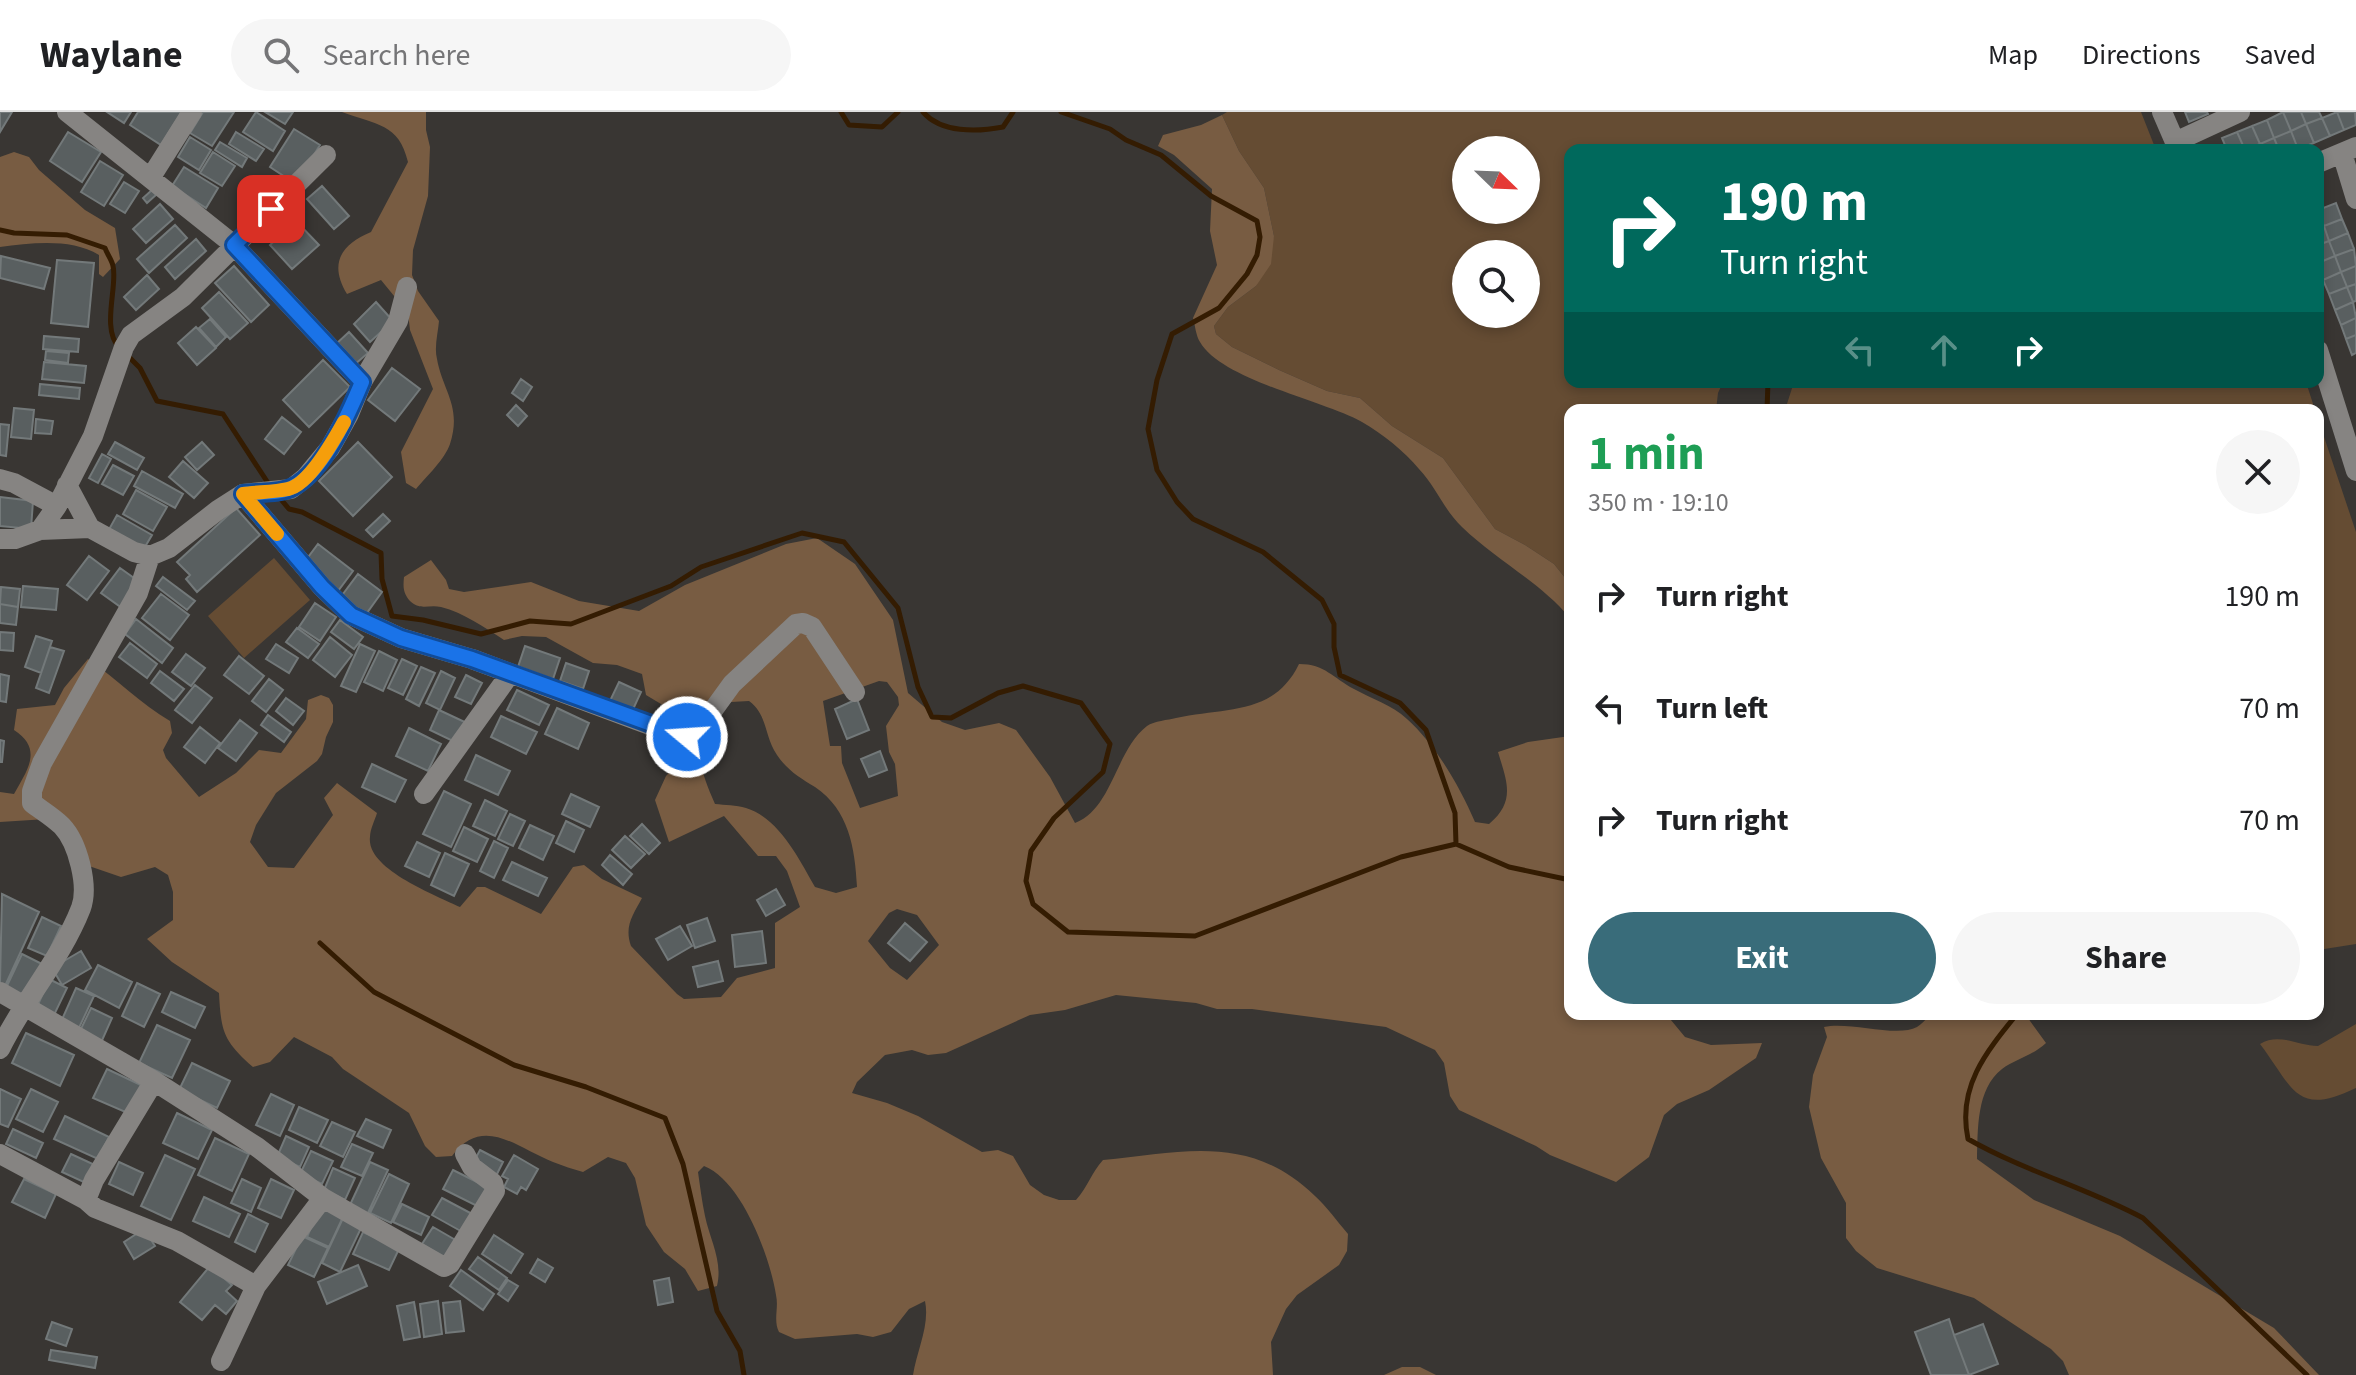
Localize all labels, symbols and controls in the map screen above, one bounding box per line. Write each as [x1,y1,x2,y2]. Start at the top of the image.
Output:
search box [231,19,791,91]
text: Waylane [40,28,183,82]
icon: search [259,33,303,77]
text: Search here [323,34,471,77]
text: Map [1988,35,2038,75]
text: Directions [2082,35,2201,75]
text: Saved [2245,35,2316,75]
north arrow [1452,136,1540,224]
map controls [1452,136,1540,328]
text: 190 m [1720,163,1868,242]
pin [237,175,305,243]
icon: right [1588,176,1692,280]
icon: arrive [249,187,293,231]
text: Turn right [1720,237,1868,288]
button: search [1452,240,1540,328]
icon: left [1838,328,1882,372]
icon: ahead [1922,328,1966,372]
icon: right [2006,328,2050,372]
text: 1 min [1588,420,1705,488]
button: close [2216,430,2300,514]
text: 350 m · 19:10 [1588,484,1729,521]
icon: right [1588,574,1632,618]
text: Turn right [1656,575,1788,618]
text: 190 m [2224,575,2300,618]
icon: left [1588,686,1632,730]
text: Turn left [1656,687,1768,730]
text: 70 m [2239,687,2300,730]
position arrow [645,695,729,779]
icon: right [1588,798,1632,842]
text: Turn right [1656,799,1788,842]
text: 70 m [2239,799,2300,842]
button: Exit [1588,912,1936,1004]
button: Share [1952,912,2300,1004]

